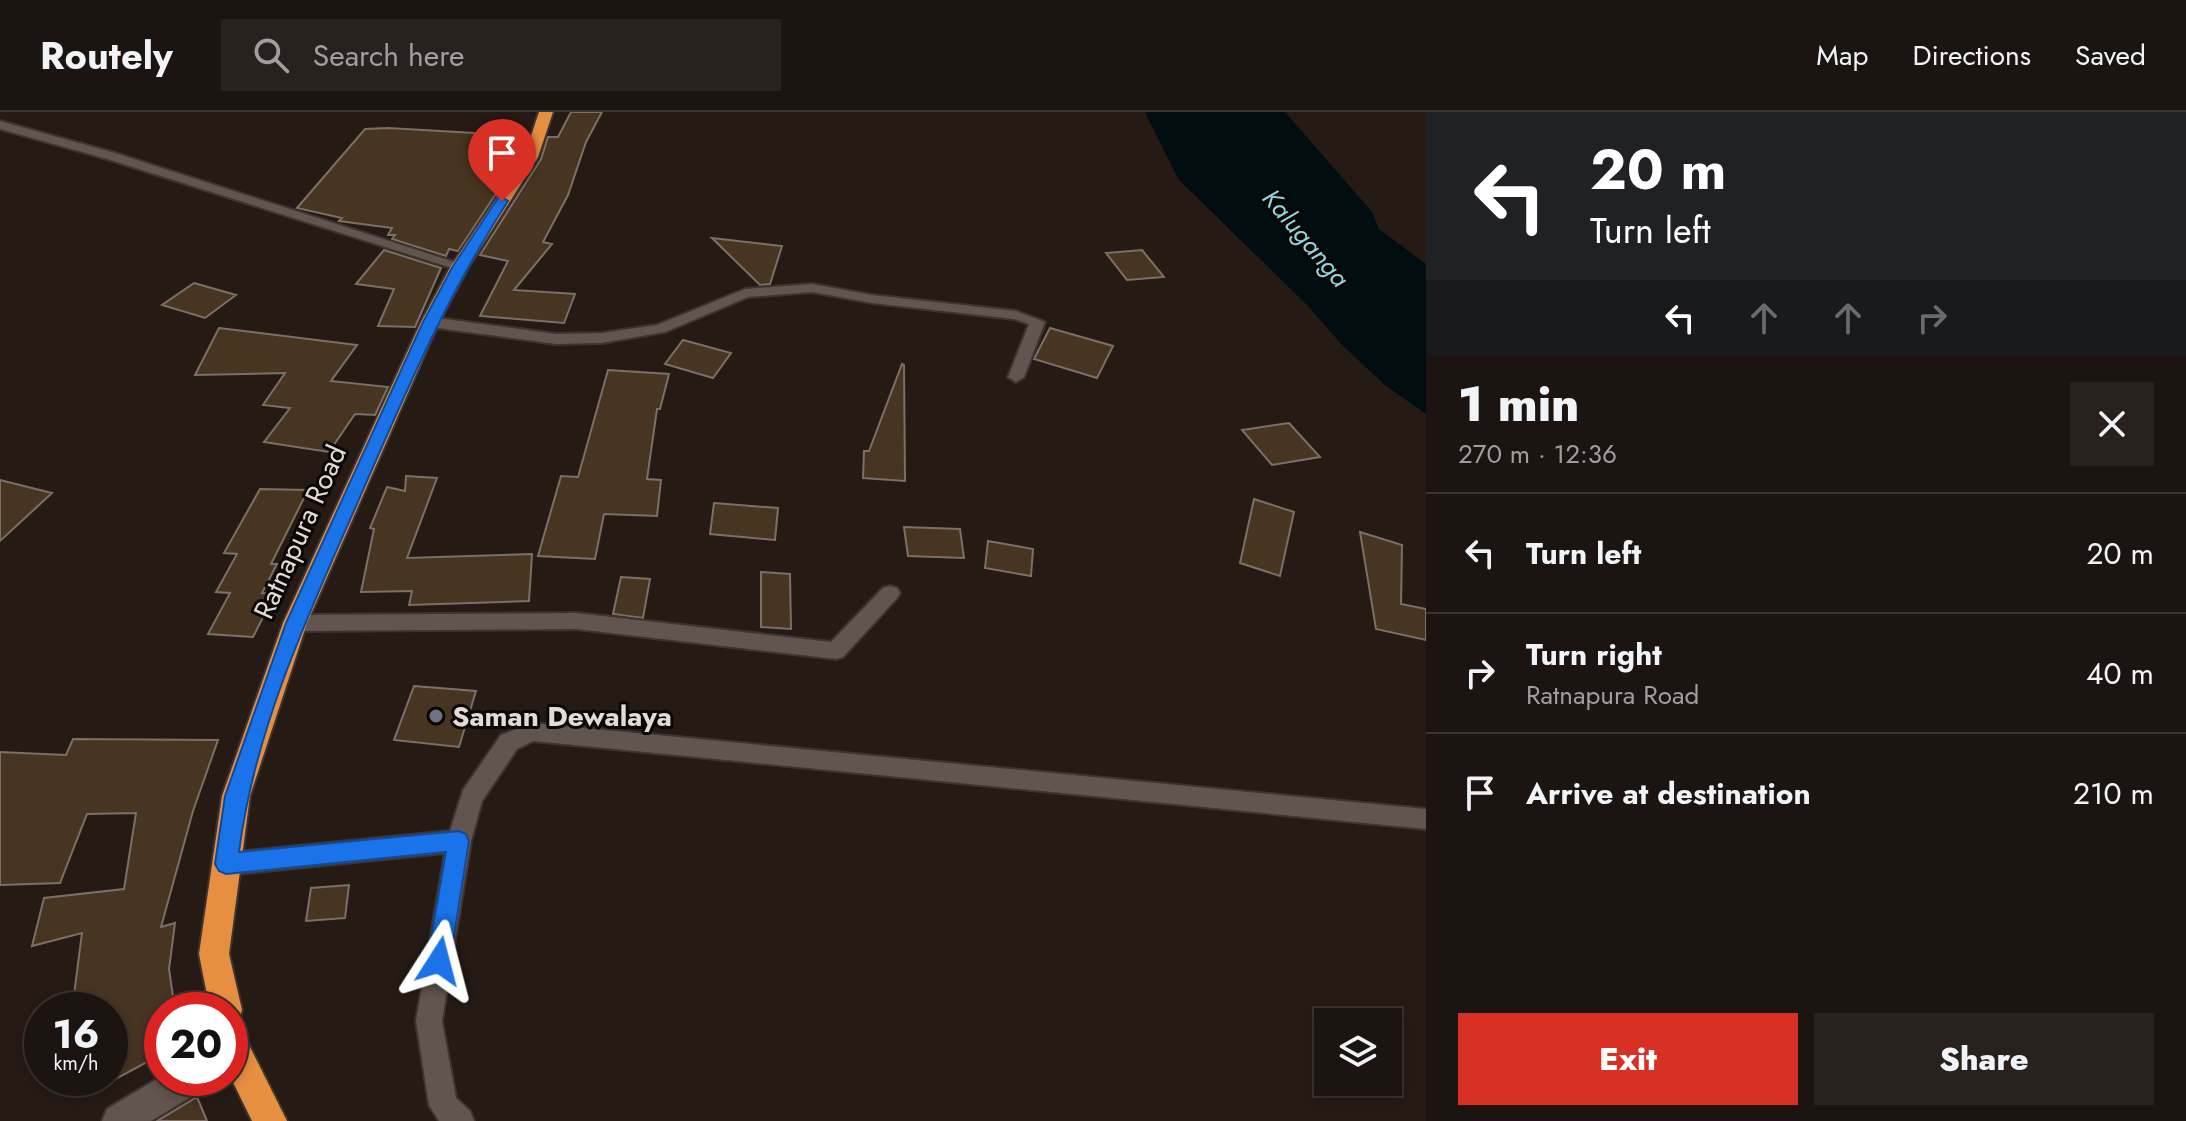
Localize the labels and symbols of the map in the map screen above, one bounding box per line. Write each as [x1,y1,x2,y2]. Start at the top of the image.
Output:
pin [468,119,536,201]
water label: Kaluganga [1253,180,1359,296]
street label: Ratnapura Road [243,438,357,626]
place label: Saman Dewalaya [452,696,672,737]
marker: Saman Dewalaya [427,707,445,725]
position arrow [397,919,481,1003]
speed limit sign: 20 [144,992,248,1096]

